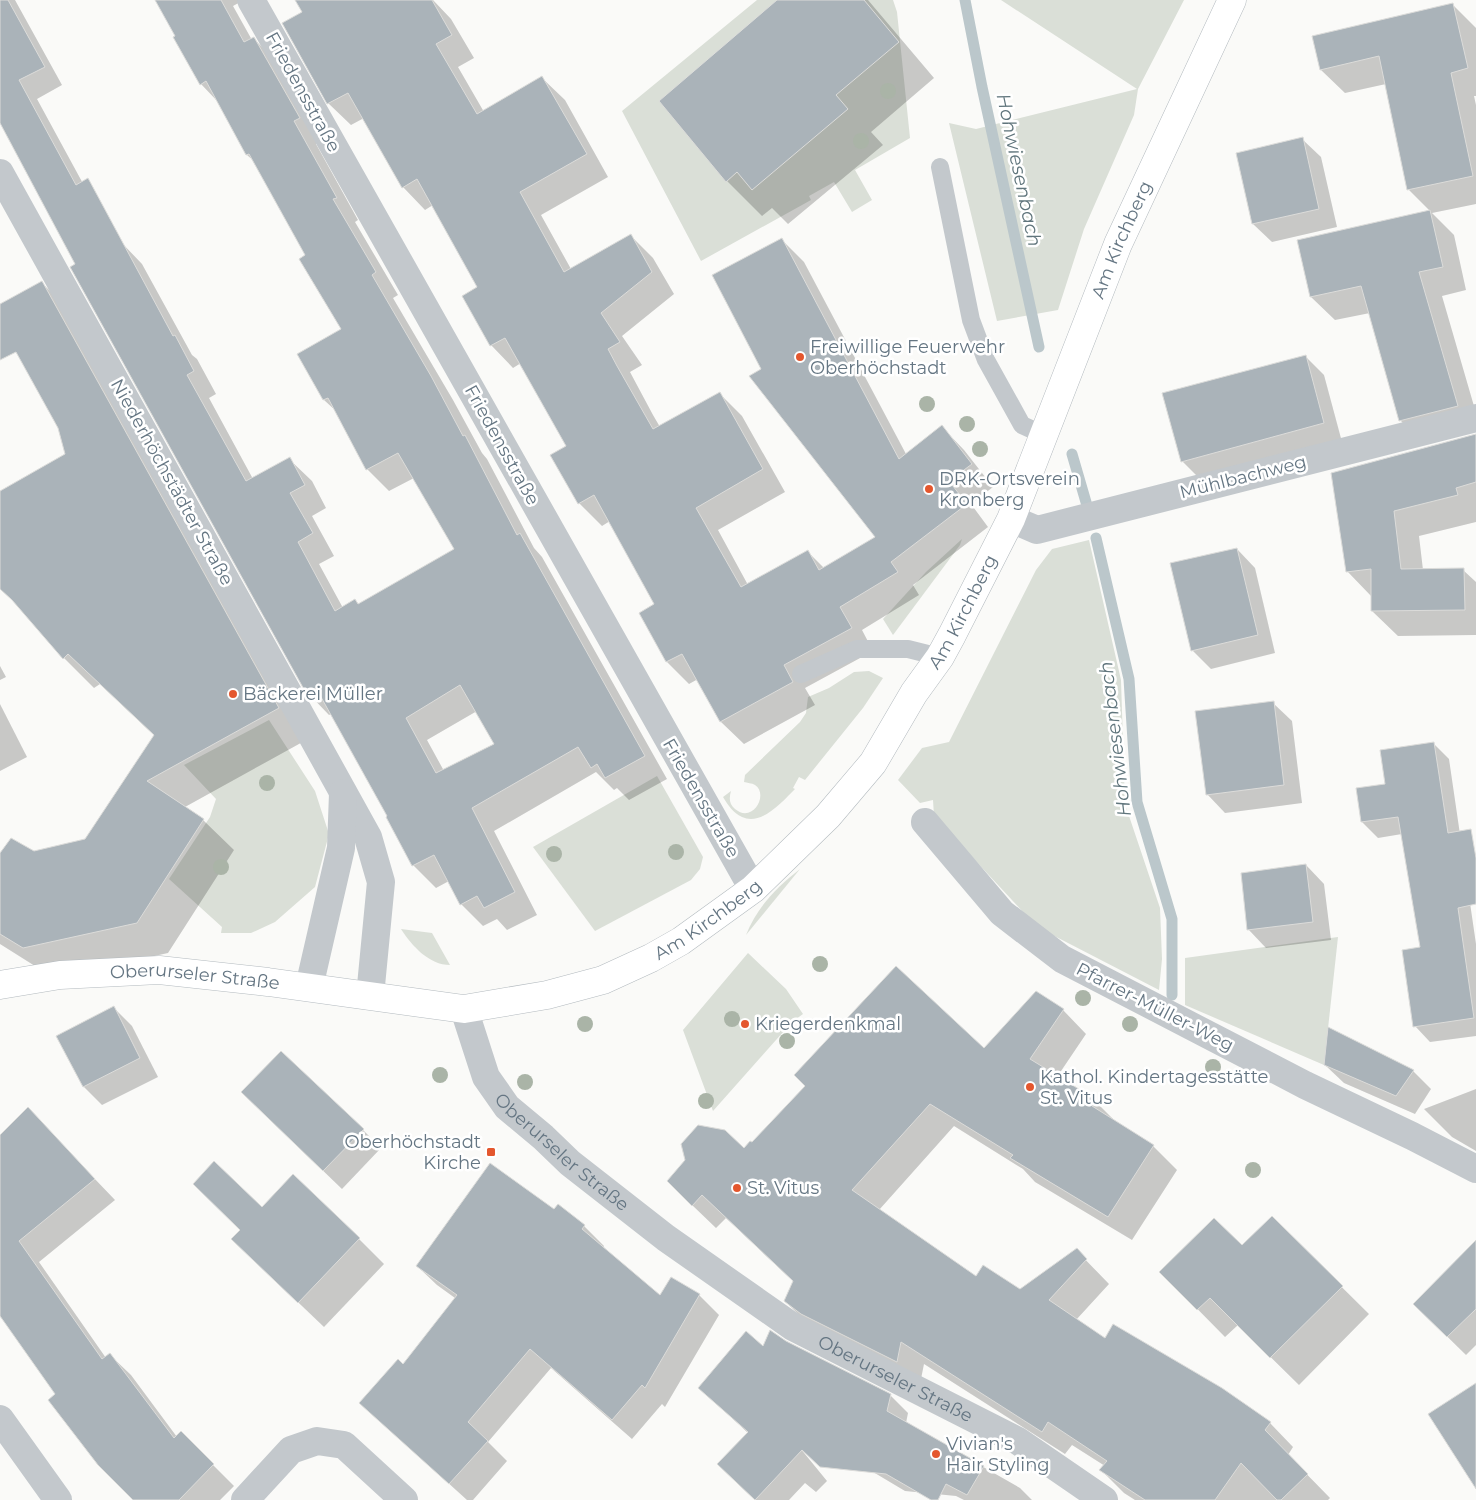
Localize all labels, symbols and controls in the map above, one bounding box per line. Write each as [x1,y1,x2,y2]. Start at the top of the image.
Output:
street label: Friedensstraße [261,28,345,156]
water label: Hohwiesenbach [992,91,1046,249]
street label: Am Kirchberg [1087,177,1157,302]
place label: Freiwillige Feuerwehr Oberhöchstadt [810,336,1005,379]
marker: Freiwillige Feuerwehr Oberhöchstadt [794,351,806,363]
street label: Niederhöchstädter Straße [106,375,238,589]
street label: Friedensstraße [460,381,544,509]
street label: Mühlbachweg [1177,451,1309,503]
place label: DRK-Ortsverein Kronberg [939,468,1080,511]
marker: DRK-Ortsverein Kronberg [923,483,935,495]
street label: Am Kirchberg [924,551,1002,674]
water label: Hohwiesenbach [1094,660,1136,818]
place label: Bäckerei Müller [243,683,383,705]
marker: Bäckerei Müller [227,688,239,700]
street label: Friedensstraße [658,734,744,862]
street label: Am Kirchberg [650,875,767,965]
street label: Pfarrer-Müller-Weg [1073,958,1237,1056]
street label: Oberurseler Straße [109,959,281,995]
place label: Kriegerdenkmal [755,1013,901,1035]
marker: Kriegerdenkmal [739,1018,751,1030]
place label: Kathol. Kindertagesstätte St. Vitus [1040,1066,1269,1109]
marker: Kathol. Kindertagesstätte St. Vitus [1024,1081,1036,1093]
street label: Oberurseler Straße [490,1089,633,1216]
place label: Oberhöchstadt Kirche [344,1131,481,1174]
marker: Oberhöchstadt Kirche [485,1146,497,1158]
place label: St. Vitus [747,1177,819,1199]
marker: St. Vitus [731,1182,743,1194]
street label: Oberurseler Straße [814,1330,976,1427]
place label: Vivian's Hair Styling [946,1433,1050,1476]
marker: Vivian's Hair Styling [930,1448,942,1460]

